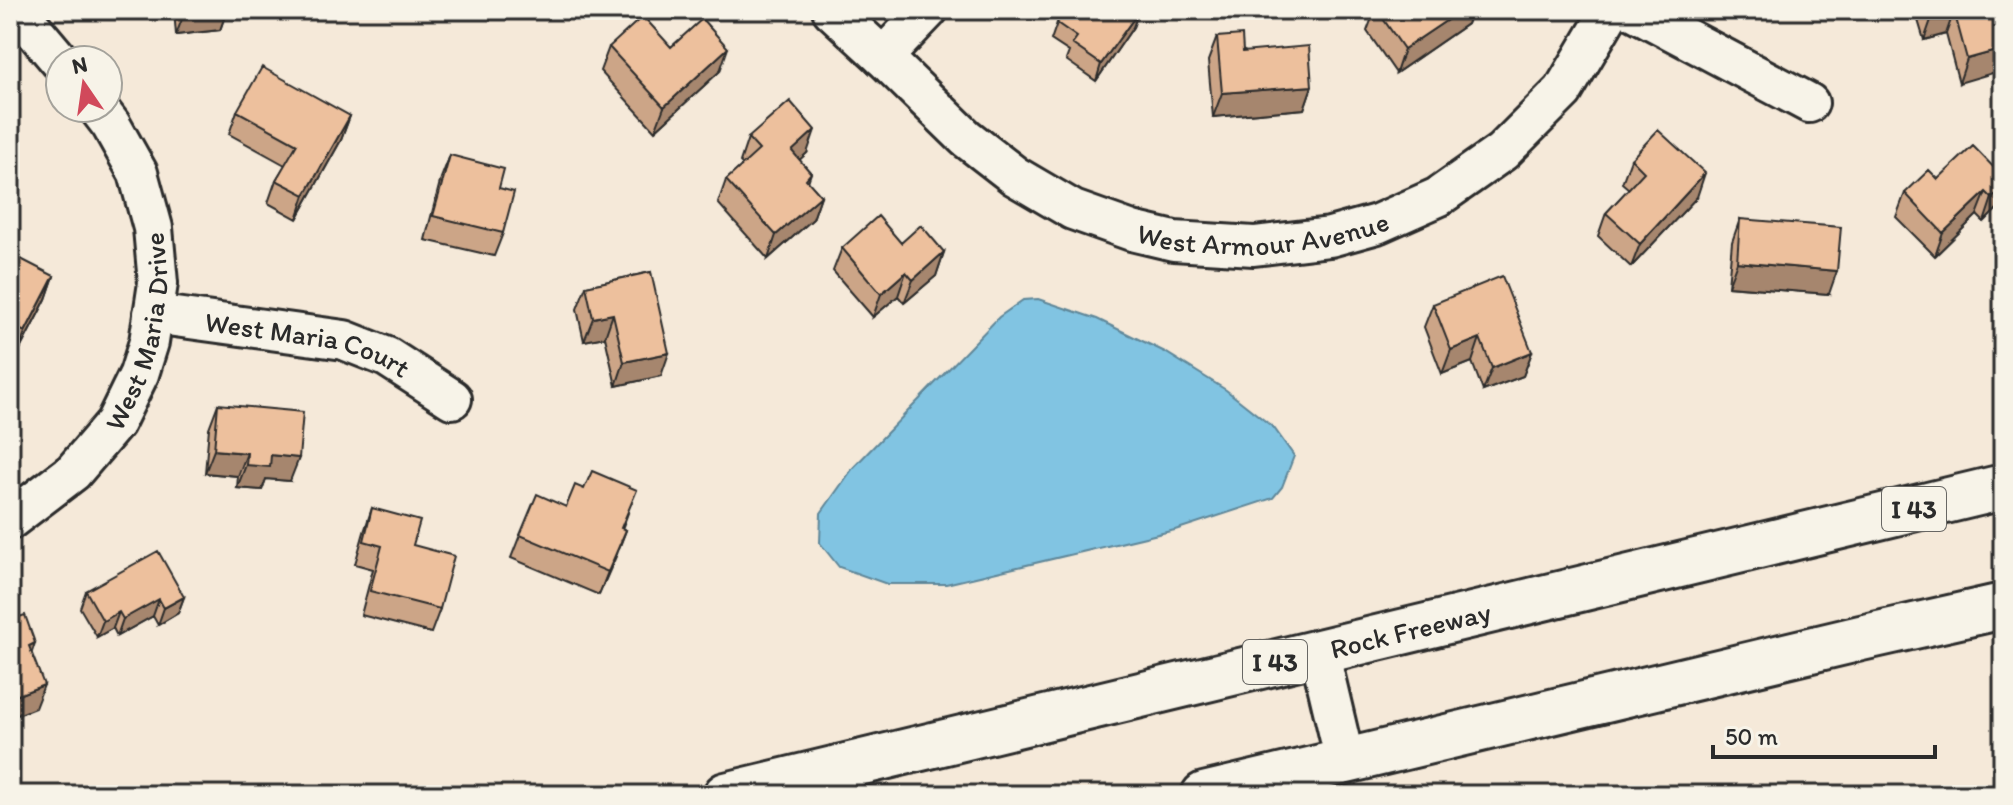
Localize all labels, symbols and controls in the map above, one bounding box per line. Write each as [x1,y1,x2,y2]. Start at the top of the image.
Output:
north arrow [44,44,124,124]
text: N [69,50,90,80]
street label: West Armour Avenue [1134,204,1394,263]
street label: West Maria Drive [97,231,176,436]
street label: West Maria Court [203,304,417,384]
road number: I 43 [1882,487,1946,531]
street label: Rock Freeway [1327,594,1494,666]
road number: I 43 [1243,640,1307,684]
scale bar [1713,709,1935,759]
text: 50 m [1725,722,1778,751]

